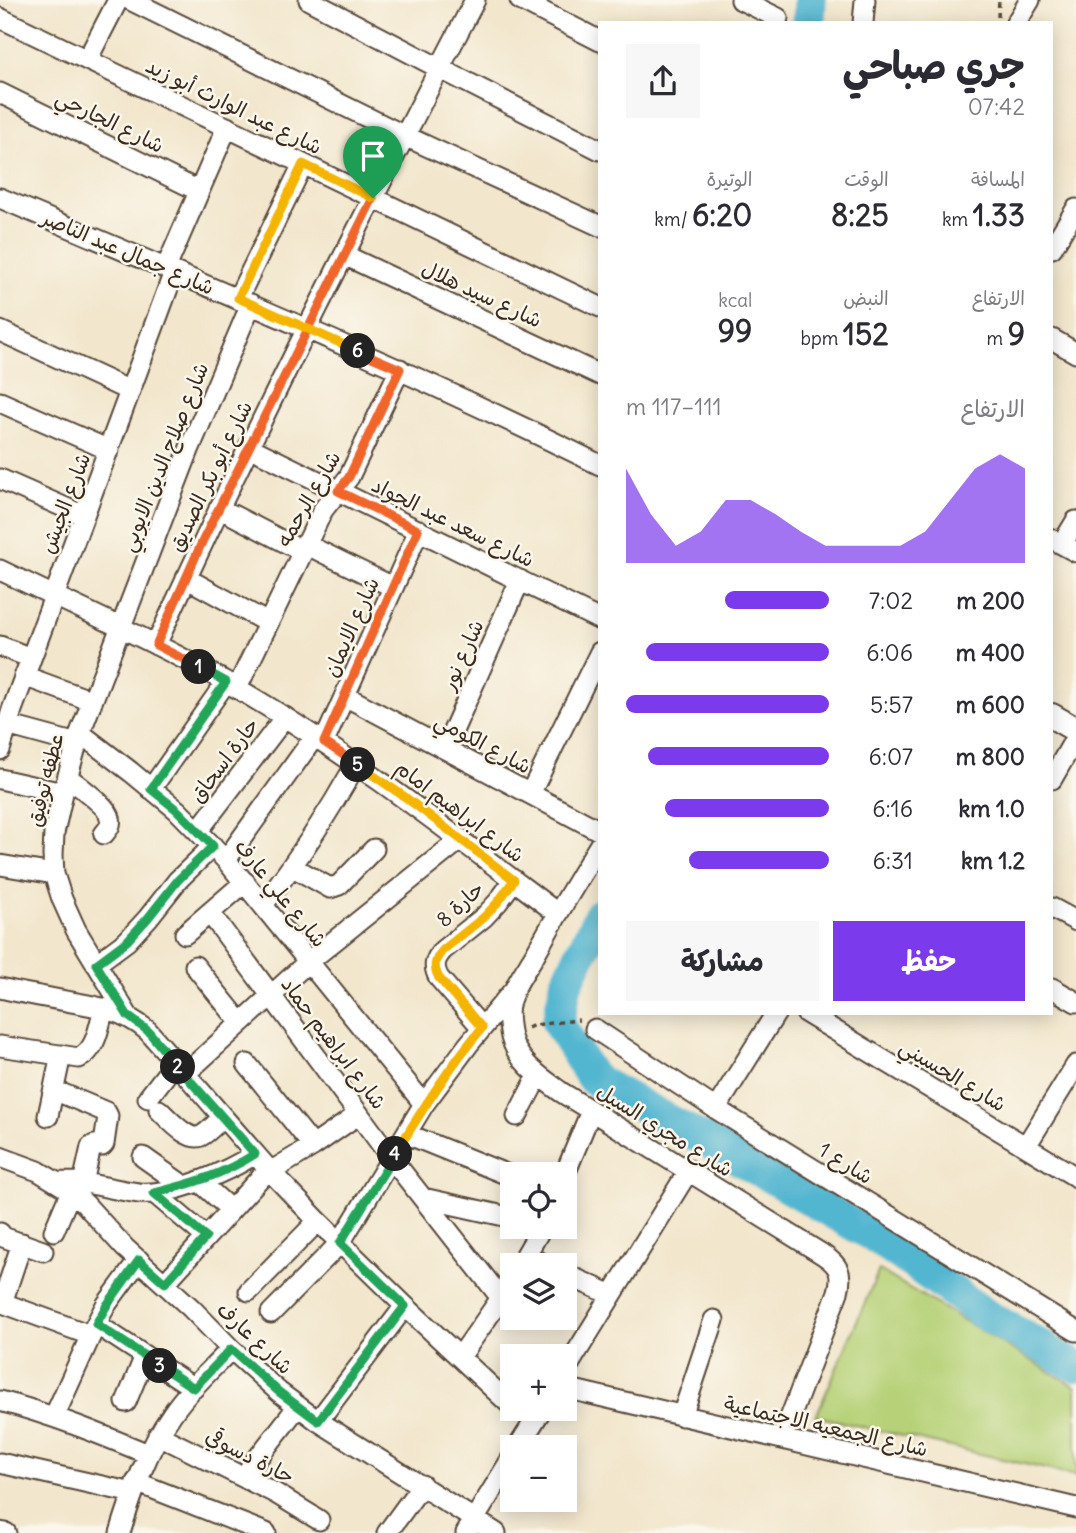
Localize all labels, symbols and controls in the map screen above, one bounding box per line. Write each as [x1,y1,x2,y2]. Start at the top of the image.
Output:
text: جري صباحي [842,42,1025,89]
button: share [626,44,700,118]
street label: شارع عبد الوارث أبو زيد [141,52,327,162]
street label: شارع الجارحي [49,83,169,164]
text: 07:42 [968,92,1025,121]
pin [343,126,403,198]
icon: arrive [354,137,392,175]
text: الوتيرة [706,167,752,191]
text: الوقت [844,167,889,191]
text: المسافة [971,167,1025,191]
text: 6:20 [692,196,752,234]
text: 8:25 [831,196,889,234]
text: 1.33 [973,196,1025,234]
street label: شارع جمال عبد الناصر [35,203,218,302]
text: /km [654,207,692,231]
text: km [942,207,973,231]
street label: شارع سيد هلال [417,254,546,335]
text: النبض [843,286,889,310]
text: الارتفاع [972,286,1025,310]
text: kcal [718,288,752,312]
text: 99 [718,312,752,350]
text: 152 [843,315,889,353]
text: 9 [1008,315,1025,353]
text: bpm [801,326,843,350]
text: m [987,326,1008,350]
pin: 6 [340,334,376,368]
text: 6 [352,338,363,362]
street label: شارع صلاح الدين الايوبي [114,358,220,558]
text: 111–117 m [626,392,722,421]
text: الارتفاع [961,394,1025,423]
street label: شارع أبو بكر الصديق [162,396,260,557]
street label: شارع الرحمه [270,446,348,553]
street label: شارع الجيش [33,449,98,558]
street label: شارع سعد عبد الجواد [366,471,539,575]
street label: شارع الايمان [317,573,387,682]
text: 7:02 [869,586,913,615]
text: 200 m [956,586,1025,615]
street label: شارع نور [434,615,491,696]
text: 6:06 [866,638,913,667]
text: 400 m [956,638,1025,667]
pin: 1 [182,650,216,684]
text: 1 [195,654,202,678]
text: 5:57 [870,690,913,719]
text: 600 m [956,690,1025,719]
street label: شارع الكومي [427,706,536,785]
street label: حارة اسحاق [183,712,265,808]
street label: عطفه توفيق [20,730,70,830]
text: 6:07 [868,742,913,771]
text: 800 m [956,742,1025,771]
pin: 5 [340,748,376,782]
text: 5 [352,752,363,776]
street label: شارع ابراهيم امام [388,754,530,871]
text: 6:16 [872,794,913,823]
text: 1.0 km [959,794,1025,823]
street label: شارع علي عارف [224,833,333,956]
text: 6:31 [873,846,913,875]
text: 1.2 km [961,846,1025,875]
street label: حارة 8 [430,875,490,933]
button: مشاركة [626,921,819,1001]
button: حفظ [833,921,1025,1001]
street label: شارع ابراهيم حماد [273,971,393,1116]
street label: شارع الحسيني [892,1033,1011,1123]
pin: 2 [160,1050,196,1084]
text: 2 [172,1054,183,1078]
street label: شارع مجري السيل [591,1077,738,1184]
pin: 4 [378,1136,412,1172]
street label: شارع 1 [813,1136,878,1192]
text: 4 [389,1141,400,1165]
map controls [500,1162,577,1512]
button: locate [500,1162,577,1239]
button: layers [500,1253,577,1330]
street label: شارع عارف [210,1296,299,1381]
button: + [500,1344,577,1421]
pin: 3 [142,1348,178,1384]
text: 3 [154,1353,165,1377]
street label: شارع الجمعيه الاجتماعية [721,1389,931,1465]
street label: حارة دسوقي [200,1422,299,1492]
button: − [500,1435,577,1512]

